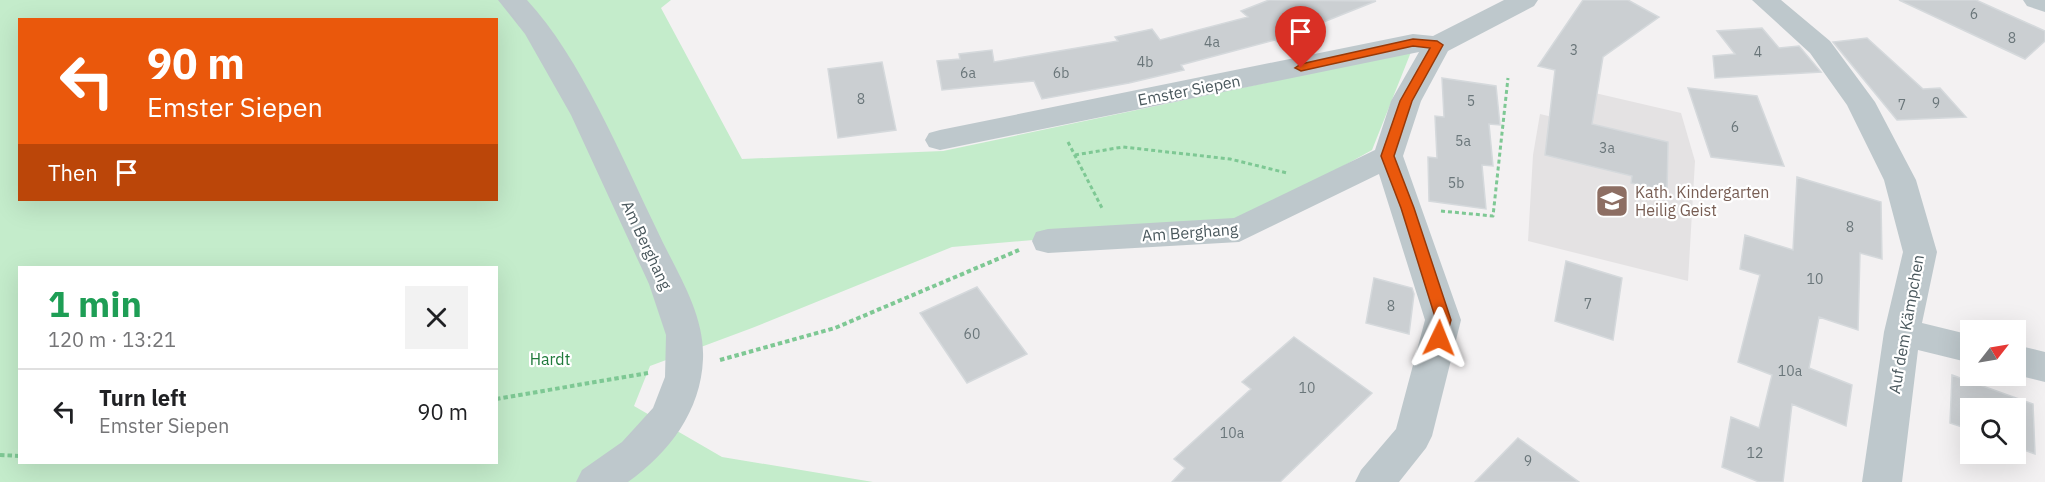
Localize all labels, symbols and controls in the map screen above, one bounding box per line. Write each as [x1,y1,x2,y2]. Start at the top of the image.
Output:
house number: 6 [1970,5,1978,23]
pin [1275,6,1326,68]
icon: arrive [1284,15,1317,48]
house number: 8 [2008,29,2016,47]
house number: 4a [1204,33,1220,51]
text: 90 m [147,36,245,91]
house number: 3 [1570,41,1578,59]
icon: left [48,42,126,120]
house number: 4 [1754,43,1762,61]
house number: 4b [1137,53,1153,71]
house number: 6a [960,64,976,82]
house number: 6b [1053,64,1069,82]
street label: Emster Siepen [1136,70,1242,110]
text: Emster Siepen [147,89,323,124]
house number: 8 [857,90,865,108]
house number: 5 [1467,92,1475,110]
house number: 9 [1932,94,1940,112]
house number: 7 [1898,96,1906,114]
house number: 6 [1731,118,1739,136]
house number: 5a [1455,132,1471,150]
house number: 3a [1599,139,1615,157]
icon: arrive [110,156,143,189]
text: Then [48,158,98,187]
house number: 5b [1448,174,1464,192]
place label: Kath. Kindergarten Heilig Geist [1635,182,1769,220]
school or university icon: Kath. Kindergarten Heilig Geist [1594,183,1630,219]
street label: Am Berghang [618,197,677,293]
house number: 8 [1846,218,1854,236]
street label: Am Berghang [1141,219,1239,245]
street label: Auf dem Kämpchen [1884,253,1928,395]
house number: 10 [1807,270,1823,288]
text: 1 min [48,280,142,327]
button: close [405,286,468,349]
house number: 7 [1584,295,1592,313]
house number: 8 [1387,297,1395,315]
position arrow [1407,306,1471,370]
north arrow [1960,320,2026,386]
map controls [1960,320,2026,464]
house number: 60 [964,325,980,343]
text: 120 m · 13:21 [48,326,176,353]
park label: Hardt [530,349,570,369]
house number: 10a [1778,362,1803,380]
house number: 10 [1299,379,1315,397]
text: Turn left [99,383,187,412]
icon: left [48,395,81,428]
text: 90 m [417,397,468,426]
button: search [1960,398,2026,464]
text: Emster Siepen [99,412,229,439]
house number: 10a [1220,424,1245,442]
house number: 12 [1747,444,1763,462]
house number: 9 [1524,452,1532,470]

